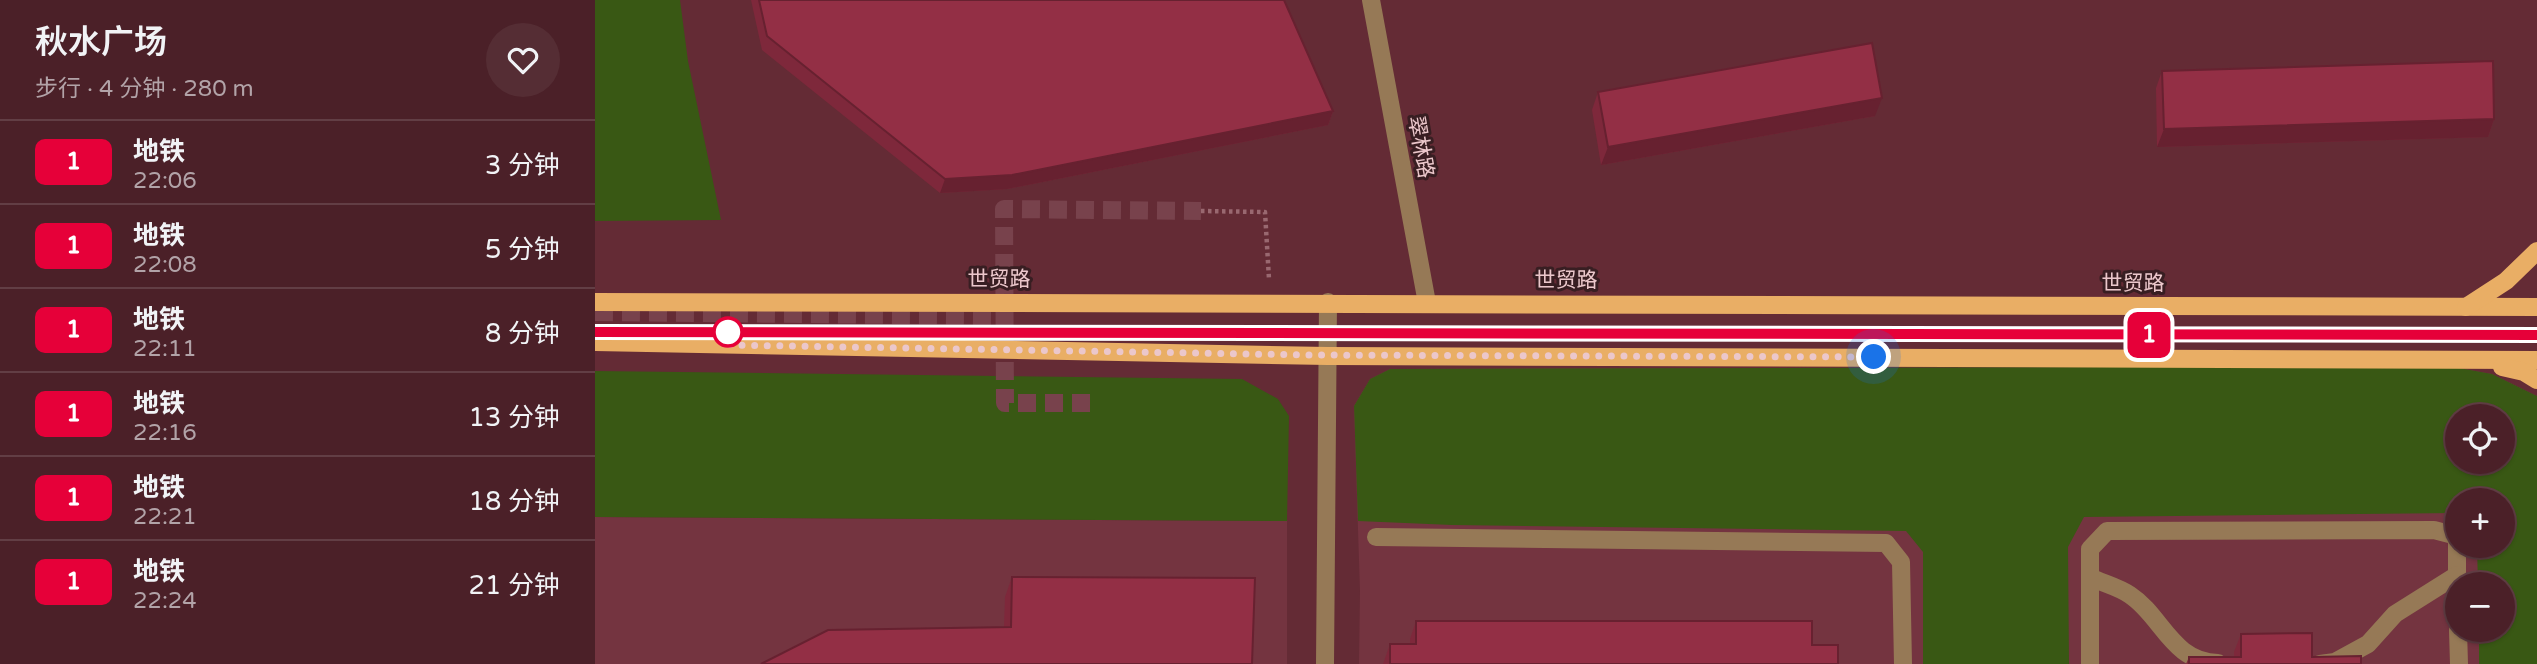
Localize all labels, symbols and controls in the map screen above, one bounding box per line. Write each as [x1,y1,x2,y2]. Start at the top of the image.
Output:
text: 秋水广场 [35,23,167,62]
button: heart [486,23,560,97]
text: 步行 · 4 分钟 · 280 m [35,75,254,103]
street label: 翠林路 [1403,114,1438,180]
text: 地铁 [133,136,185,167]
text: 1 [66,147,81,176]
text: 3 分钟 [485,150,560,181]
text: 22:06 [133,167,197,195]
text: 地铁 [133,220,185,251]
text: 1 [66,231,81,260]
text: 5 分钟 [485,234,560,265]
text: 22:08 [133,251,197,279]
street label: 世贸路 [968,267,1031,292]
street label: 世贸路 [1535,268,1598,293]
street label: 世贸路 [2102,271,2165,296]
text: 地铁 [133,304,185,335]
line badge: 1 [2126,312,2172,358]
text: 1 [66,315,81,344]
unlabelled marker [713,317,743,347]
text: 8 分钟 [485,318,560,349]
text: 1 [2141,320,2157,349]
text: 22:11 [133,335,197,363]
your location [1856,339,1891,374]
text: 地铁 [133,388,185,419]
text: 1 [66,399,81,428]
text: 13 分钟 [469,402,560,433]
map controls [2445,404,2515,642]
button: locate [2445,404,2515,474]
text: 22:16 [133,419,197,447]
text: 地铁 [133,472,185,503]
text: 1 [66,483,81,512]
text: 18 分钟 [469,486,560,517]
button: + [2445,488,2515,558]
text: 22:21 [133,503,197,531]
text: 地铁 [133,556,185,587]
text: 1 [66,567,81,596]
text: 21 分钟 [469,570,560,601]
button: − [2445,572,2515,642]
text: 22:24 [133,587,197,615]

